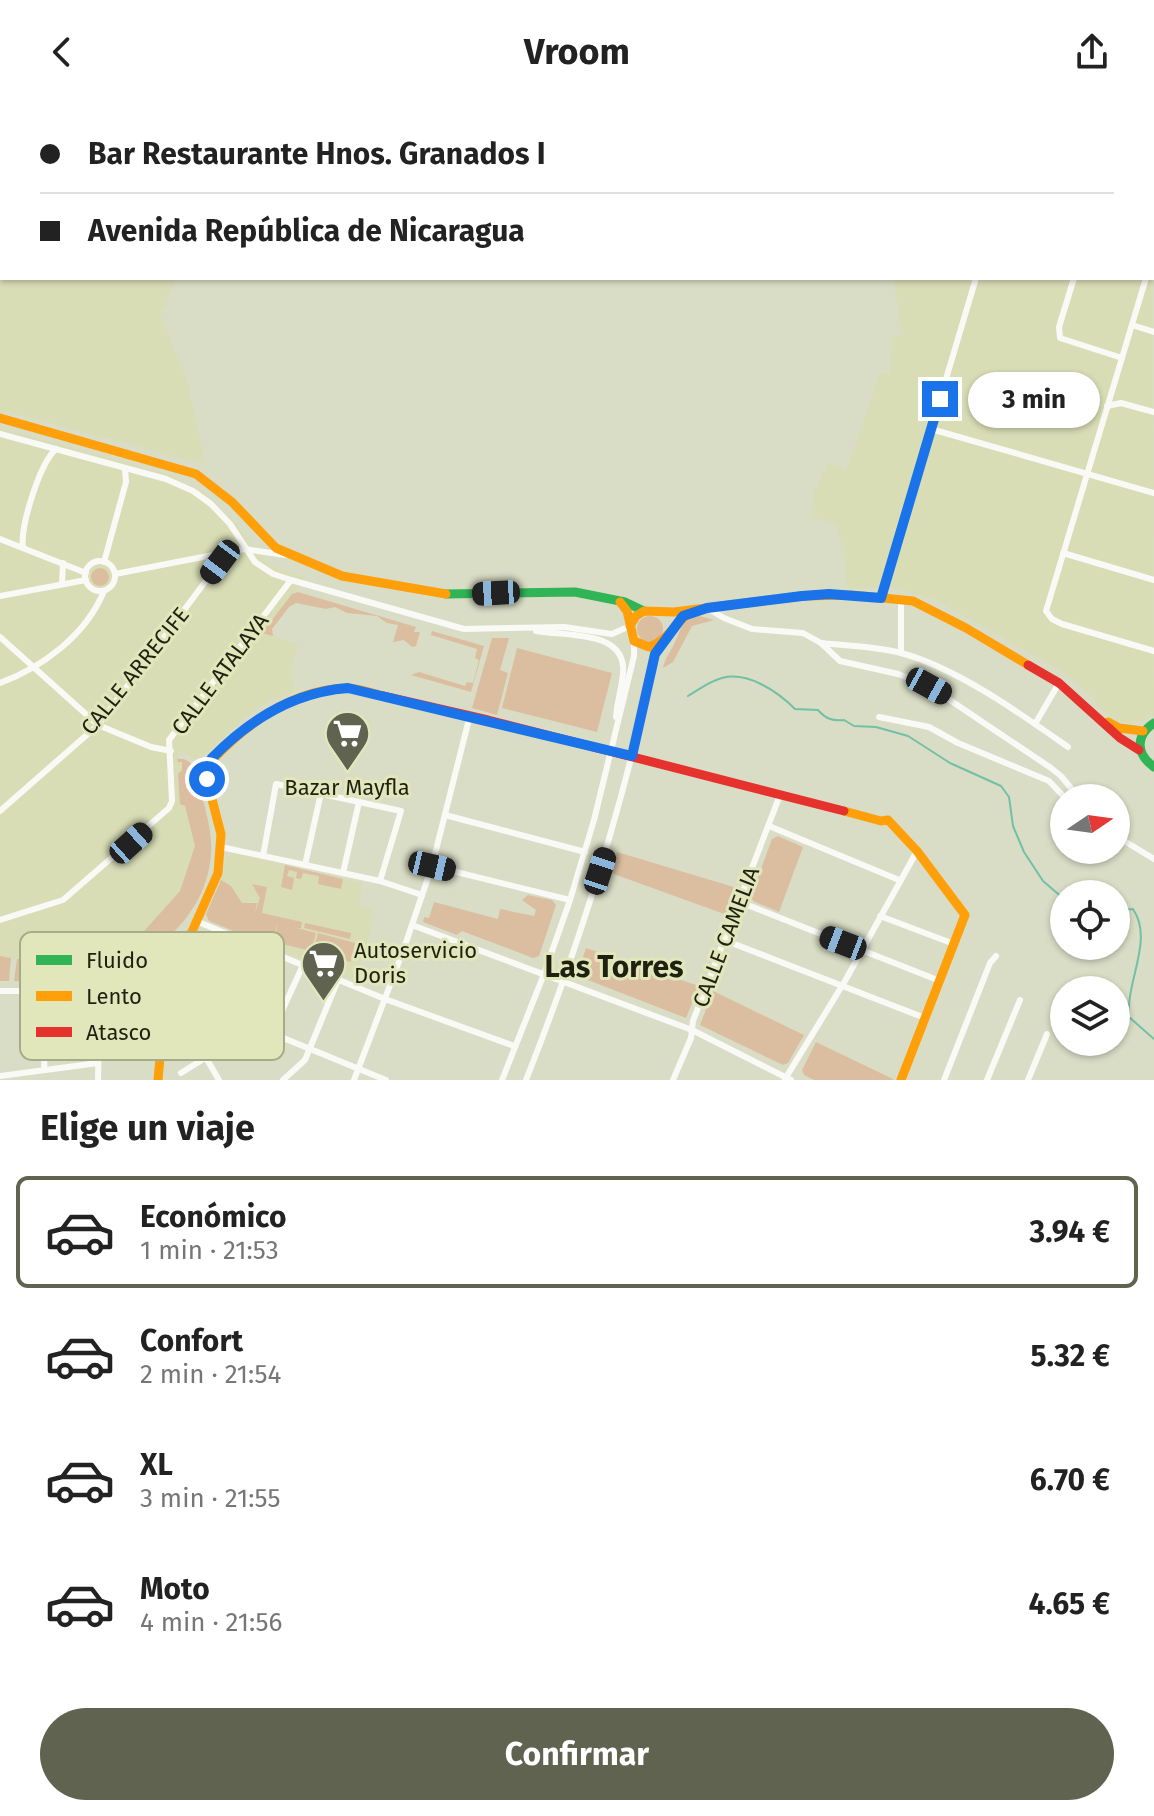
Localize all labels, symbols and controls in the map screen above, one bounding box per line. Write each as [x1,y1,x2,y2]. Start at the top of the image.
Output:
icon: back [40,30,84,74]
text: Vroom [524,30,630,74]
icon: share [1070,30,1114,74]
text: Bar Restaurante Hnos. Granados I [88,136,546,172]
text: Avenida República de Nicaragua [88,213,525,249]
callout: 3 min [968,371,1100,427]
route end [922,381,958,417]
text: 3 min [1002,384,1066,415]
car [196,536,244,588]
car [471,580,521,606]
street label: CALLE ARRECIFE [75,602,195,740]
street label: CALLE ATALAYA [166,608,275,740]
car [902,664,956,708]
supermarket icon: Bazar Mayfla [323,710,371,773]
route start [189,761,225,797]
place label: Bazar Mayfla [284,774,410,801]
north arrow [1050,784,1130,864]
map controls [1050,784,1130,1056]
car [105,818,157,868]
car [581,844,619,898]
car [406,849,458,883]
street label: CALLE CAMELIA [687,863,765,1011]
button: locate [1050,880,1130,960]
car [816,923,870,963]
legend [20,932,284,1060]
place label: Autoservicio Doris [354,937,477,989]
supermarket icon: Autoservicio Doris [299,939,347,1002]
text: Fluido [86,947,148,974]
district label: Las Torres [544,949,684,985]
button: layers [1050,976,1130,1056]
text: Lento [86,983,142,1010]
text: Atasco [86,1019,151,1046]
text: Elige un viaje [40,1106,255,1150]
icon: car [44,1196,116,1268]
text: Económico [140,1199,286,1235]
text: 3.94 € [1030,1214,1110,1250]
text: 1 min · 21:53 [140,1235,279,1266]
icon: car [44,1320,116,1392]
text: Confort [140,1323,243,1359]
text: 5.32 € [1031,1338,1110,1374]
text: 2 min · 21:54 [140,1359,281,1390]
icon: car [44,1444,116,1516]
text: XL [140,1447,173,1483]
text: 6.70 € [1030,1462,1110,1498]
text: 3 min · 21:55 [140,1483,280,1514]
icon: car [44,1568,116,1640]
text: Moto [140,1571,210,1607]
text: 4.65 € [1028,1586,1110,1622]
text: 4 min · 21:56 [140,1607,282,1638]
button: Confirmar [40,1708,1114,1800]

